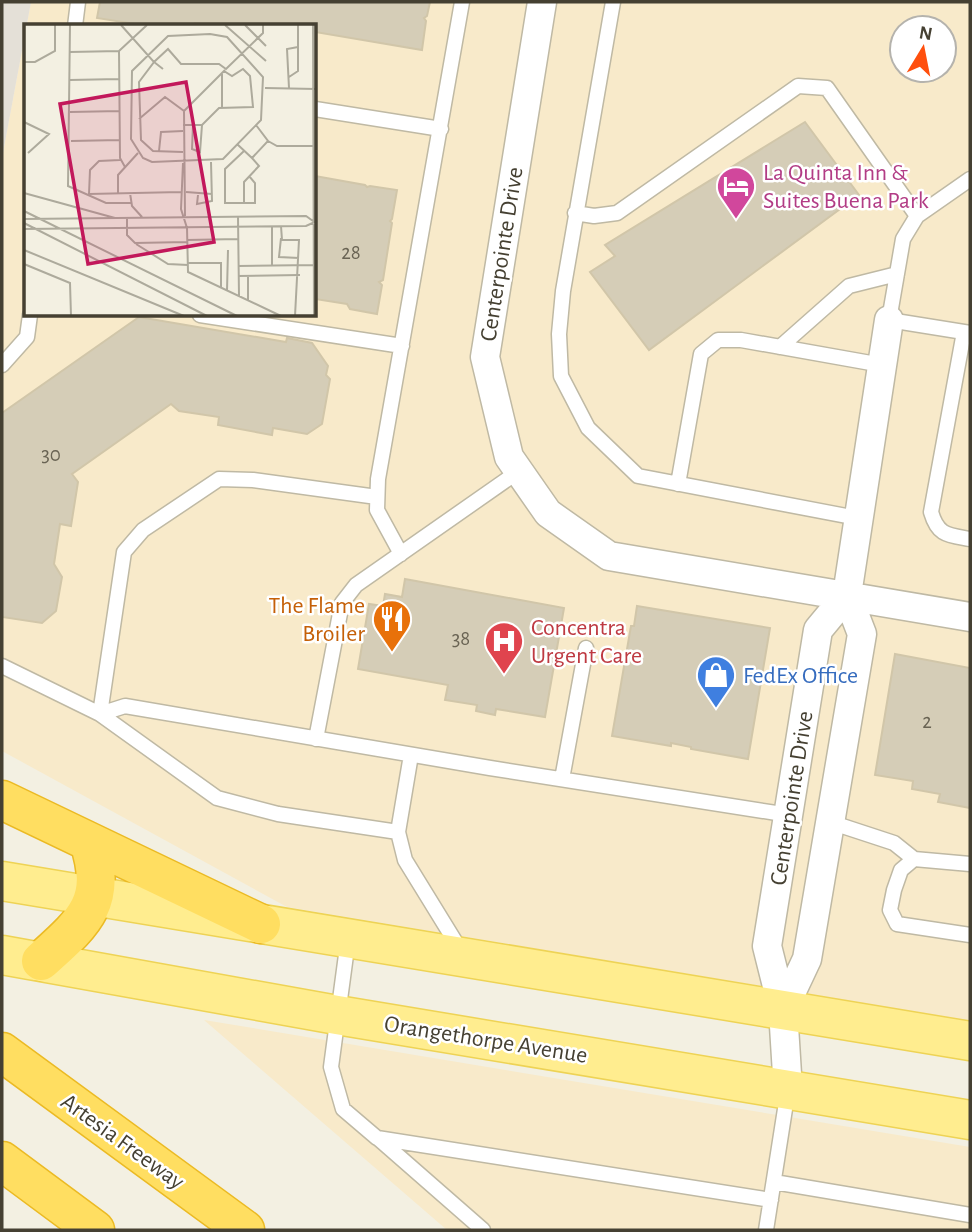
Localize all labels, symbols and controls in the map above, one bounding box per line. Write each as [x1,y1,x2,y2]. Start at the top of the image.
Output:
north arrow [888,14,958,84]
text: N [918,23,934,44]
inset map [24,24,317,317]
place label: La Quinta Inn & Suites Buena Park [763,161,929,213]
street label: Centerpointe Drive [476,165,528,343]
hotel icon: La Quinta Inn & Suites Buena Park [715,165,757,220]
house number: 28 [341,242,361,263]
house number: 30 [41,444,61,465]
place label: The Flame Broiler [269,594,365,646]
restaurant icon: The Flame Broiler [371,598,413,653]
place label: Concentra Urgent Care [531,616,642,668]
hospital icon: Concentra Urgent Care [483,620,525,675]
house number: 38 [452,628,470,649]
shop icon: FedEx Office [695,654,737,709]
place label: FedEx Office [743,664,858,688]
street label: Centerpointe Drive [766,709,818,887]
house number: 2 [922,711,932,732]
street label: Orangethorpe Avenue [383,1012,589,1068]
street label: Artesia Freeway [56,1089,188,1194]

